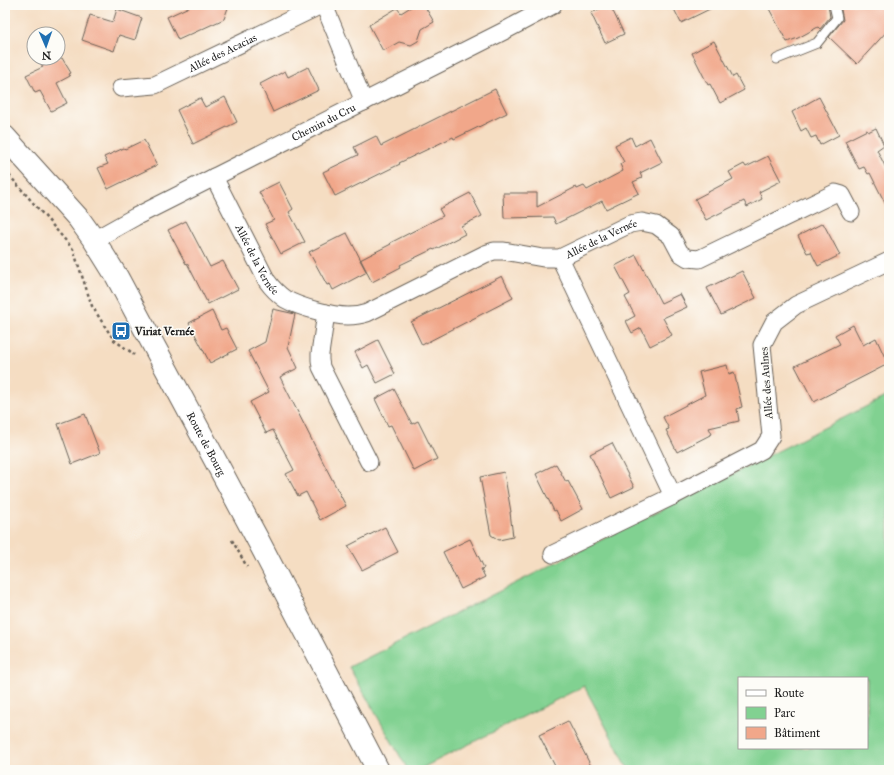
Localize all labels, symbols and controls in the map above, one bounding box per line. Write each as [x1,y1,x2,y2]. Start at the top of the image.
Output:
north arrow [26,26,66,66]
street label: Allée des Acacias [185,31,259,75]
text: N [41,49,51,62]
street label: Chemin du Cru [289,101,358,144]
street label: Allée de la Vernée [562,217,638,262]
street label: Allée de la Vernée [232,221,282,298]
bus stop icon: Viriat Vernée [110,320,132,342]
place label: Viriat Vernée [134,325,195,338]
street label: Allée des Aulnes [758,347,776,420]
street label: Route de Bourg [184,410,229,479]
legend [738,677,868,749]
text: Route [774,686,804,700]
text: Parc [774,706,795,720]
text: Bâtiment [774,726,821,740]

